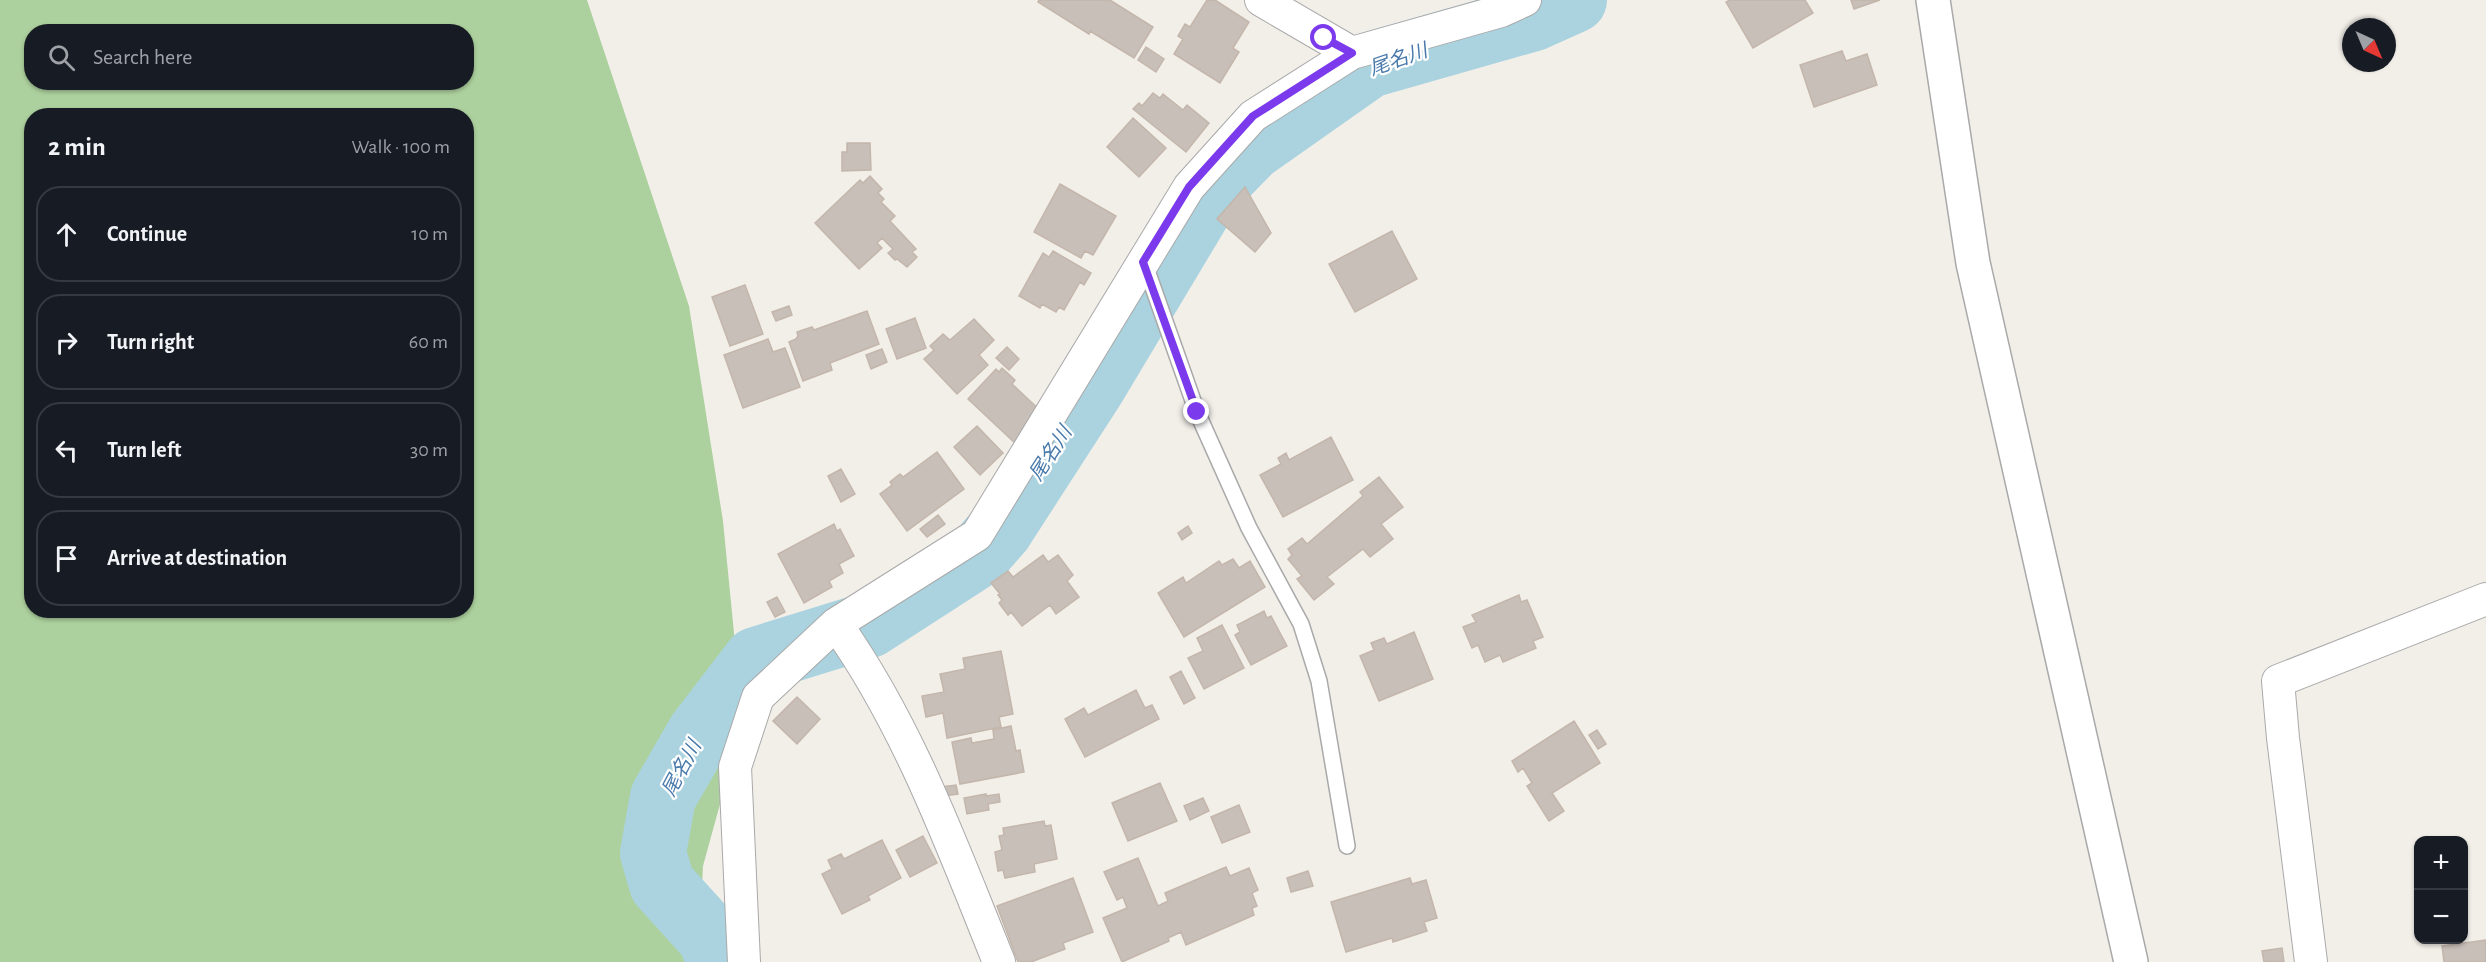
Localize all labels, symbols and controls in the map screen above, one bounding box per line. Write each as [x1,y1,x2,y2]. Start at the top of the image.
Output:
north arrow [2342,18,2396,72]
search box [24,24,474,90]
route start [1310,24,1336,50]
water label: 尾名川 [1366,39,1432,79]
icon: search [45,41,78,74]
text: Search here [93,46,192,68]
text: 2 min [48,134,106,160]
text: Walk · 100 m [351,137,450,157]
icon: ahead [50,218,83,251]
text: Continue [107,223,187,245]
text: 10 m [411,224,448,244]
icon: right [50,326,83,359]
text: Turn right [107,331,194,353]
text: 60 m [409,332,448,352]
route end [1183,398,1209,424]
water label: 尾名川 [1025,421,1077,484]
icon: left [50,434,83,467]
text: Turn left [107,439,181,461]
text: 30 m [410,440,448,460]
icon: arrive [50,542,83,575]
text: Arrive at destination [107,547,287,569]
water label: 尾名川 [658,735,706,800]
map controls [2414,836,2468,944]
button: + [2414,836,2468,890]
button: − [2414,890,2468,944]

